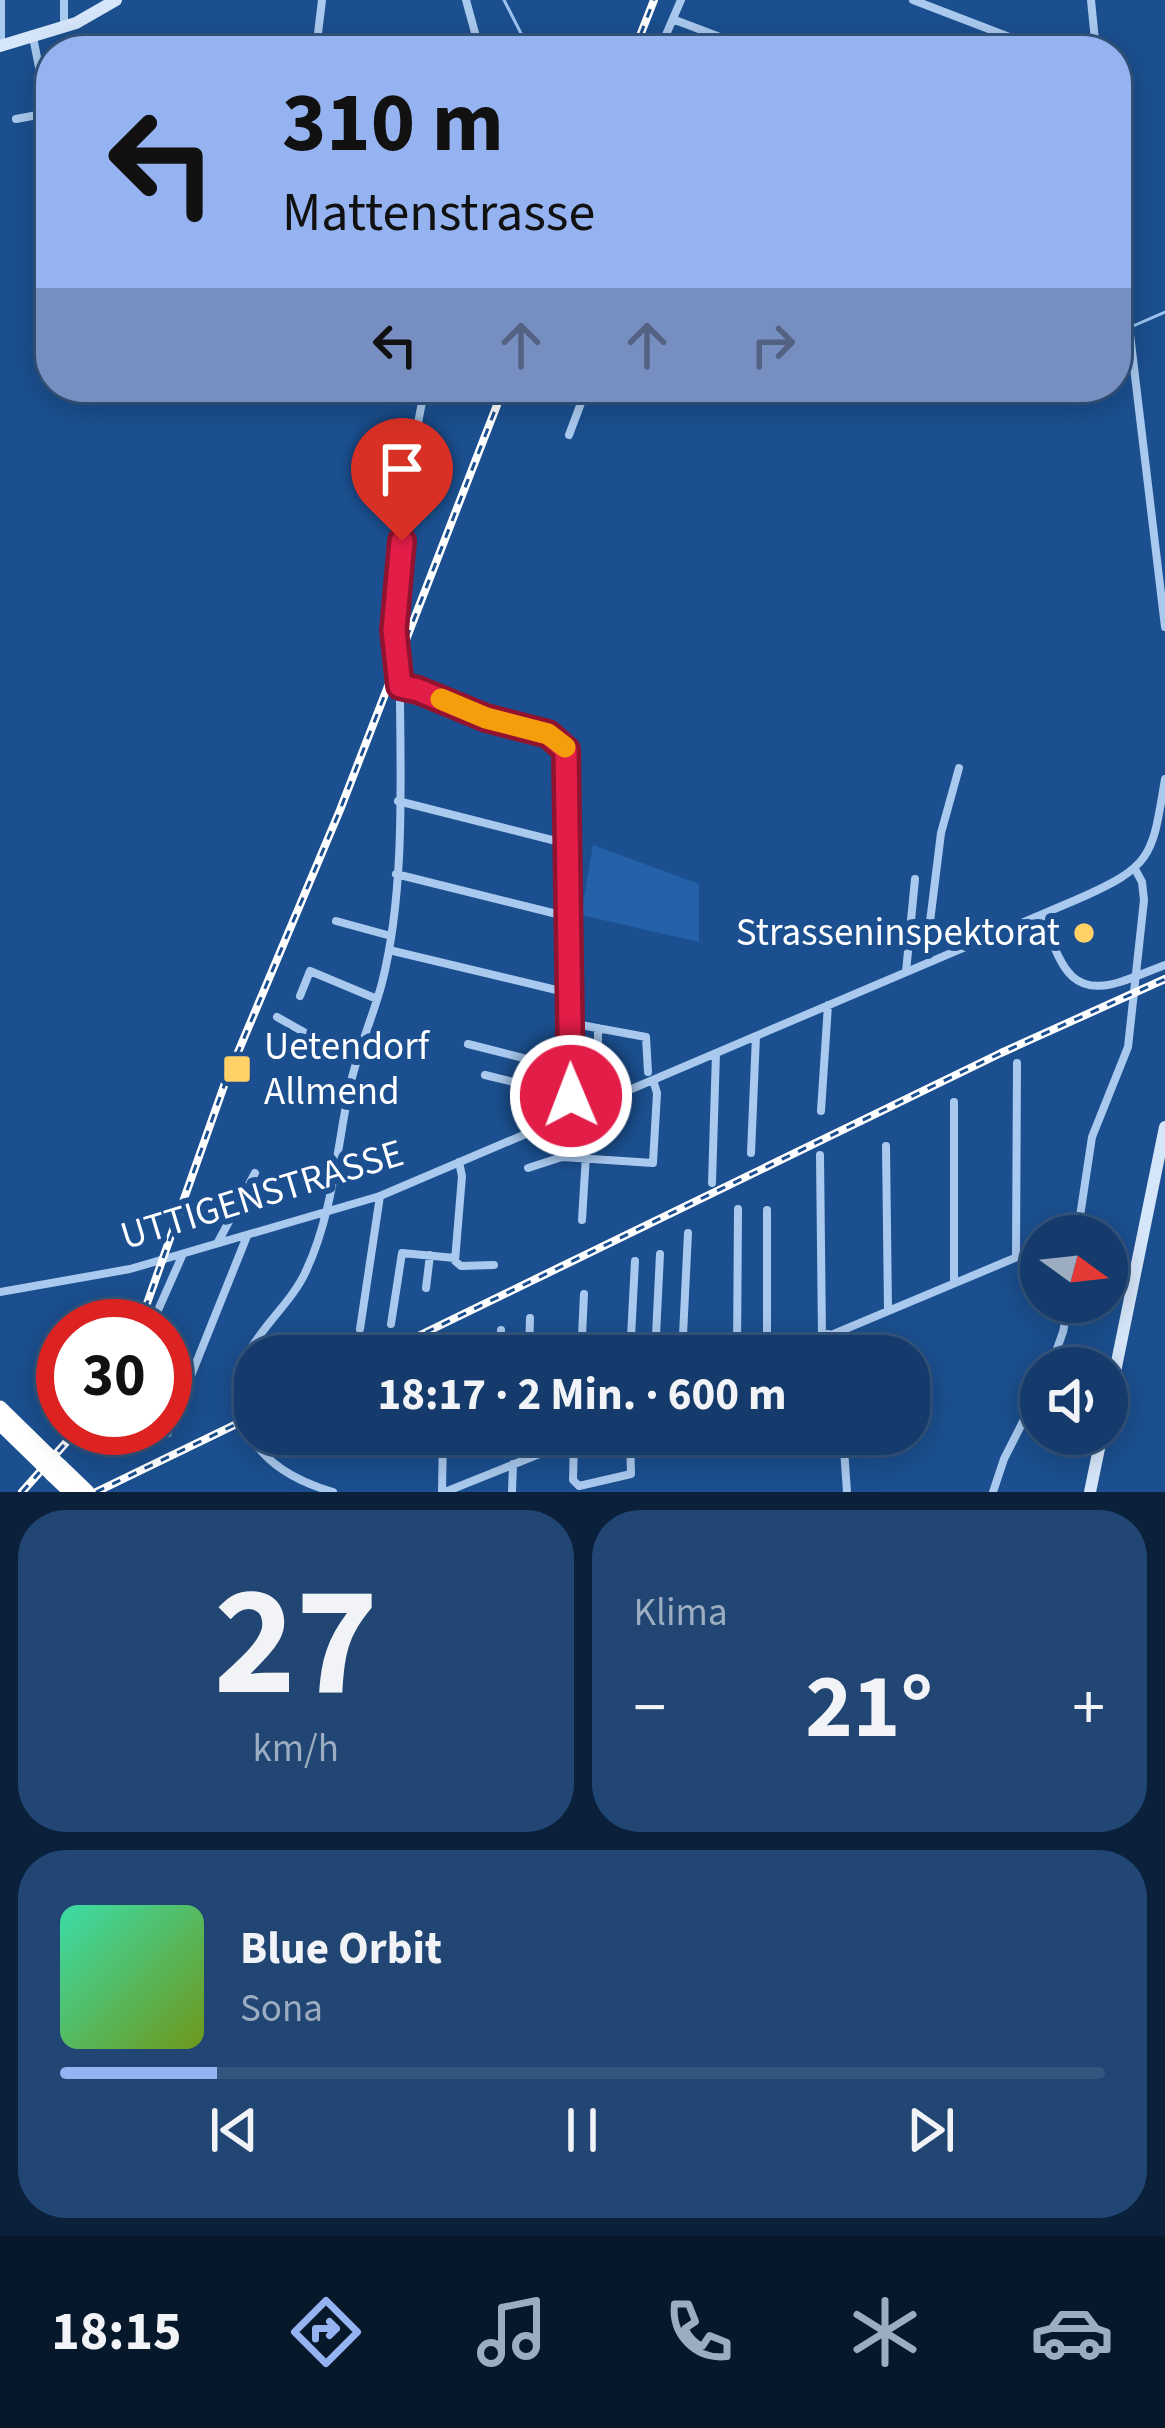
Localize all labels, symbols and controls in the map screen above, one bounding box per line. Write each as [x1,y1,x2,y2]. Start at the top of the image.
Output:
text: 310 m [282,64,504,184]
icon: left [84,84,240,240]
text: Mattenstrasse [282,175,595,252]
icon: left [362,312,428,378]
icon: ahead [488,312,554,378]
icon: ahead [614,312,680,378]
icon: right [740,312,806,378]
pin [351,418,453,541]
icon: arrive [369,436,435,502]
place label: Strasseninspektorat [736,905,1060,961]
marker: Strasseninspektorat [1071,920,1097,946]
place label: Uetendorf Allmend [264,1019,431,1120]
position arrow [508,1033,634,1159]
marker: Uetendorf Allmend [221,1053,253,1085]
street label: UTTIGENSTRASSE [114,1125,410,1265]
north arrow [1020,1215,1128,1323]
map controls [1020,1215,1128,1455]
speed limit sign: 30 [36,1299,192,1455]
button: sound [1020,1347,1128,1455]
text: 18:17 · 2 Min. · 600 m [377,1363,787,1427]
text: 27 [213,1532,378,1754]
text: Klima [634,1585,728,1641]
text: 21° [805,1644,933,1772]
text: − [634,1661,666,1755]
text: + [1072,1661,1105,1755]
text: km/h [252,1721,339,1777]
text: Blue Orbit [240,1917,442,1981]
text: Sona [240,1981,323,2037]
icon: previous [201,2097,267,2163]
icon: pause [549,2097,615,2163]
icon: next [898,2097,964,2163]
icon: directions [284,2290,368,2374]
icon: music [470,2290,554,2374]
icon: phone [657,2290,741,2374]
icon: climate [843,2290,927,2374]
icon: car [1030,2290,1114,2374]
text: 18:15 [51,2294,181,2371]

